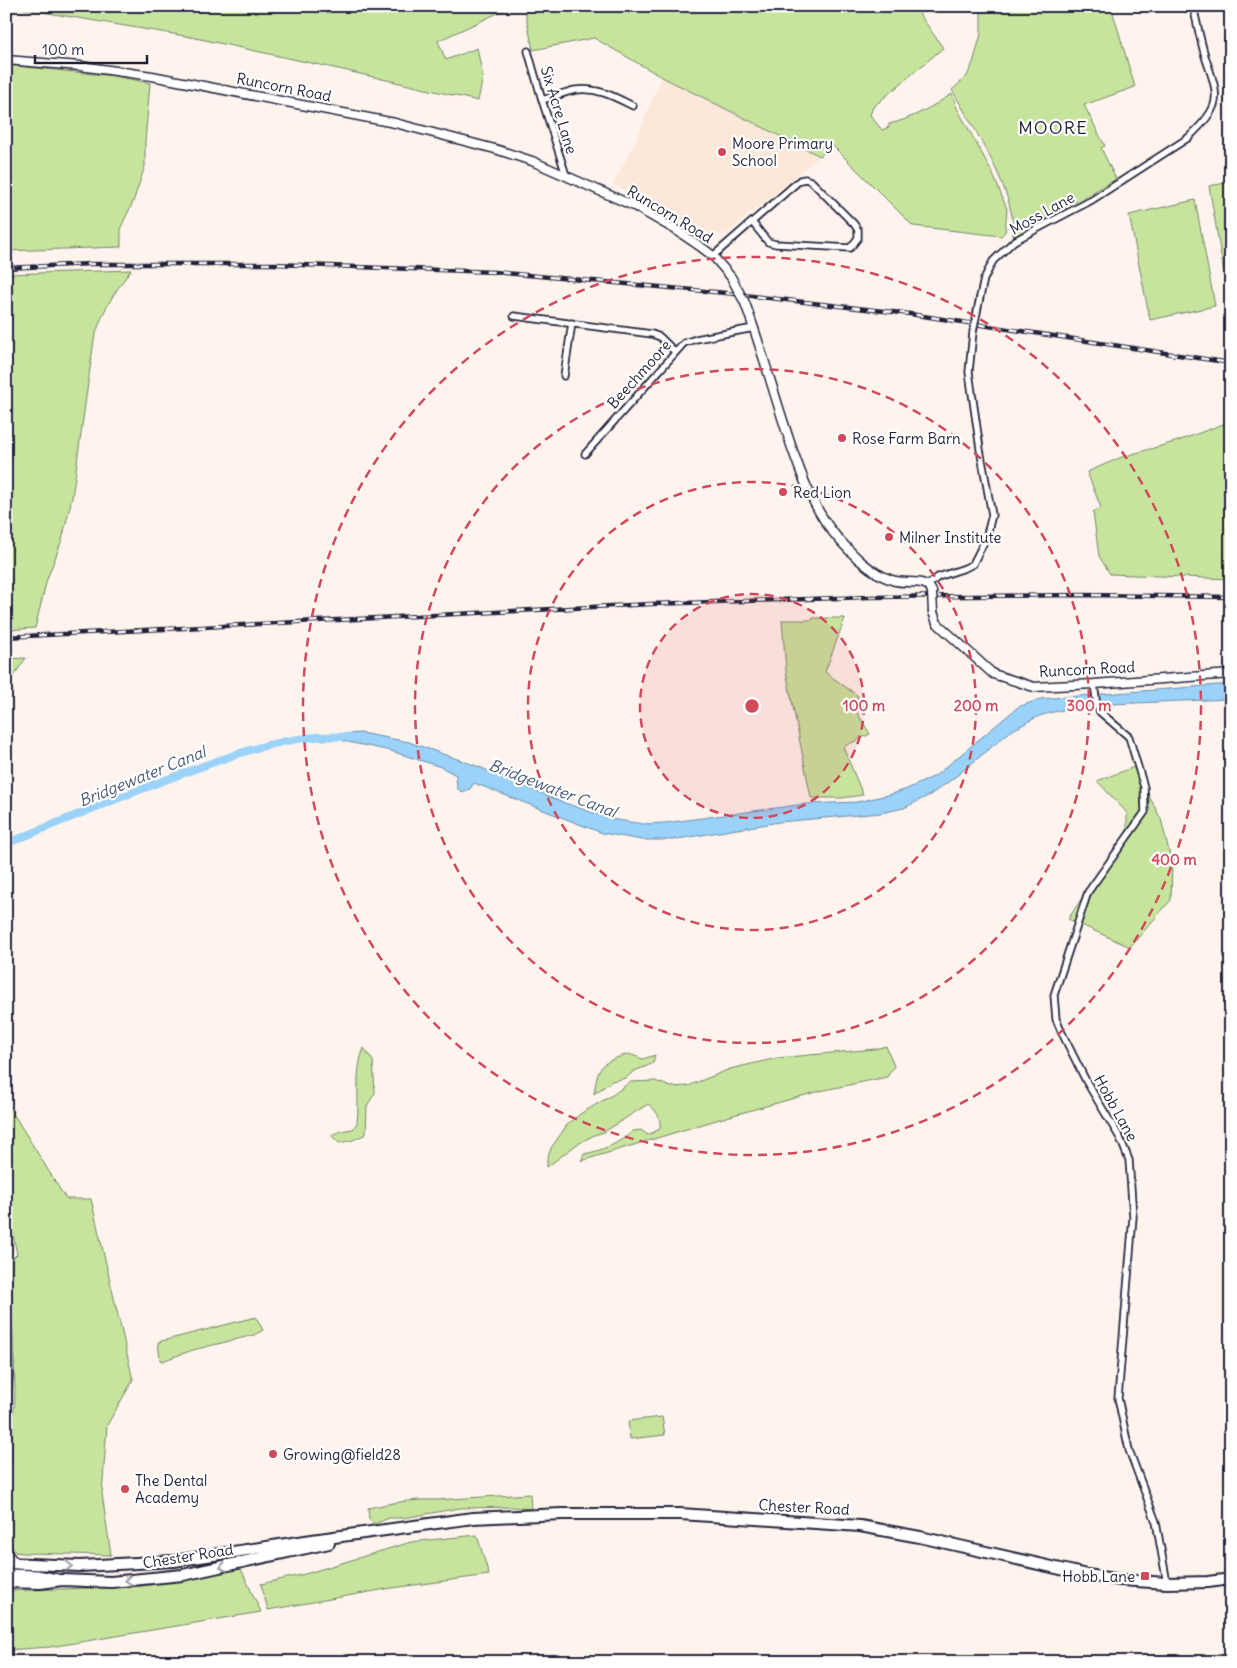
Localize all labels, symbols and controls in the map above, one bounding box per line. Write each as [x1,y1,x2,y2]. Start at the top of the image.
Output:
scale bar [35,32,148,64]
text: 100 m [42,40,84,59]
street label: Six Acre Lane [537,64,581,156]
street label: Runcorn Road [235,68,333,106]
district label: MOORE [1018,116,1088,139]
place label: Moore Primary School [732,134,833,170]
marker: Moore Primary School [716,146,728,158]
street label: Runcorn Road [624,181,716,247]
street label: Moss Lane [1006,187,1078,239]
street label: Beechmoore [603,336,675,412]
place label: Rose Farm Barn [852,429,961,448]
marker: Rose Farm Barn [836,432,848,444]
place label: Red Lion [793,483,852,502]
marker: Red Lion [777,486,789,498]
place label: Milner Institute [899,528,1001,547]
marker: Milner Institute [883,531,895,543]
street label: Runcorn Road [1038,657,1136,681]
text: 100 m [843,696,885,715]
text: 200 m [954,696,998,715]
text: 300 m [1067,696,1112,715]
centre of rings [743,697,761,715]
water label: Bridgewater Canal [76,741,211,811]
water label: Bridgewater Canal [486,754,622,822]
text: 400 m [1151,850,1197,869]
street label: Hobb Lane [1090,1072,1142,1144]
place label: Growing@field28 [283,1445,401,1464]
marker: Growing@field28 [267,1448,279,1460]
place label: The Dental Academy [135,1471,207,1507]
marker: The Dental Academy [119,1483,131,1495]
street label: Chester Road [758,1495,850,1519]
street label: Chester Road [141,1539,235,1573]
one-way arrow [65,1561,73,1571]
one-way arrow [219,1561,228,1572]
place label: Hobb Lane [1062,1567,1135,1586]
marker: Hobb Lane [1139,1570,1151,1582]
one-way arrow [124,1574,132,1585]

